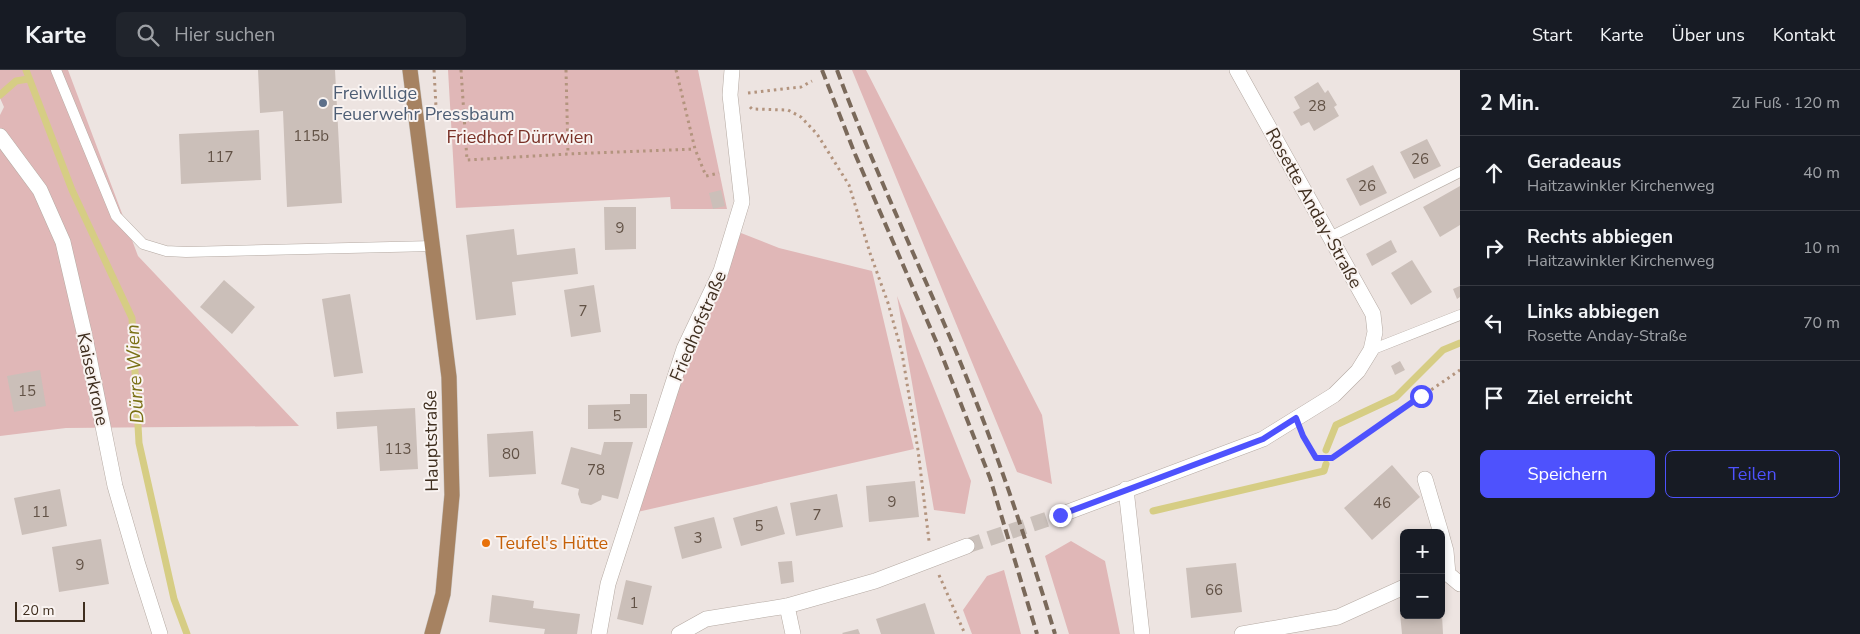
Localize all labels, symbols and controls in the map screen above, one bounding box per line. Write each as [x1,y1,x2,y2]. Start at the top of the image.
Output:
search box [116,12,466,57]
text: Karte [25,19,86,51]
icon: search [134,21,162,49]
text: Hier suchen [174,22,275,48]
text: Start [1532,23,1572,47]
text: Karte [1600,23,1644,47]
text: Über uns [1672,23,1745,47]
text: Kontakt [1773,23,1835,47]
place label: Freiwillige Feuerwehr Pressbaum [333,81,515,126]
text: 2 Min. [1480,89,1539,117]
text: Zu Fuß · 120 m [1732,92,1840,114]
house number: 28 [1308,96,1326,116]
marker: Freiwillige Feuerwehr Pressbaum [317,97,329,109]
street label: Rosette Anday-Straße [1260,124,1368,292]
park label: Friedhof Dürrwien [446,125,594,149]
house number: 115b [293,126,329,146]
house number: 117 [206,147,234,167]
house number: 26 [1411,149,1429,169]
text: Geradeaus [1527,149,1621,175]
icon: ahead [1480,159,1508,187]
text: 40 m [1803,162,1840,184]
text: Haitzawinkler Kirchenweg [1527,175,1715,197]
house number: 26 [1358,176,1376,196]
house number: 9 [615,218,625,238]
text: Rechts abbiegen [1527,224,1673,250]
icon: right [1480,234,1508,262]
text: 10 m [1803,237,1840,259]
text: Haitzawinkler Kirchenweg [1527,250,1715,272]
street label: Friedhofstraße [664,267,732,385]
text: Links abbiegen [1527,299,1659,325]
house number: 7 [578,301,588,321]
icon: left [1480,309,1508,337]
text: 70 m [1803,312,1840,334]
water label: Dürre Wien [119,324,151,424]
text: Rosette Anday-Straße [1527,325,1687,347]
street label: Kaiserkrone [71,330,115,428]
house number: 15 [18,381,36,401]
icon: arrive [1480,384,1508,412]
route start [1410,385,1433,408]
text: Ziel erreicht [1527,385,1632,411]
street label: Hauptstraße [418,390,444,492]
house number: 5 [612,406,622,426]
house number: 113 [384,439,412,459]
house number: 80 [502,444,520,464]
button: Speichern [1480,450,1655,498]
button: Teilen [1665,450,1840,498]
house number: 78 [587,460,605,480]
house number: 9 [887,492,897,512]
house number: 46 [1373,493,1391,513]
house number: 11 [32,502,50,522]
route end [1049,504,1072,527]
house number: 7 [812,505,822,525]
house number: 5 [754,516,764,536]
house number: 3 [693,528,703,548]
map controls [1400,529,1445,619]
button: + [1400,529,1445,574]
place label: Teufel's Hütte [496,531,608,555]
marker: Teufel's Hütte [480,537,492,549]
house number: 9 [75,555,85,575]
button: − [1400,574,1445,619]
house number: 66 [1205,580,1223,600]
house number: 1 [629,593,639,613]
scale bar [15,599,85,622]
text: 20 m [22,601,54,620]

